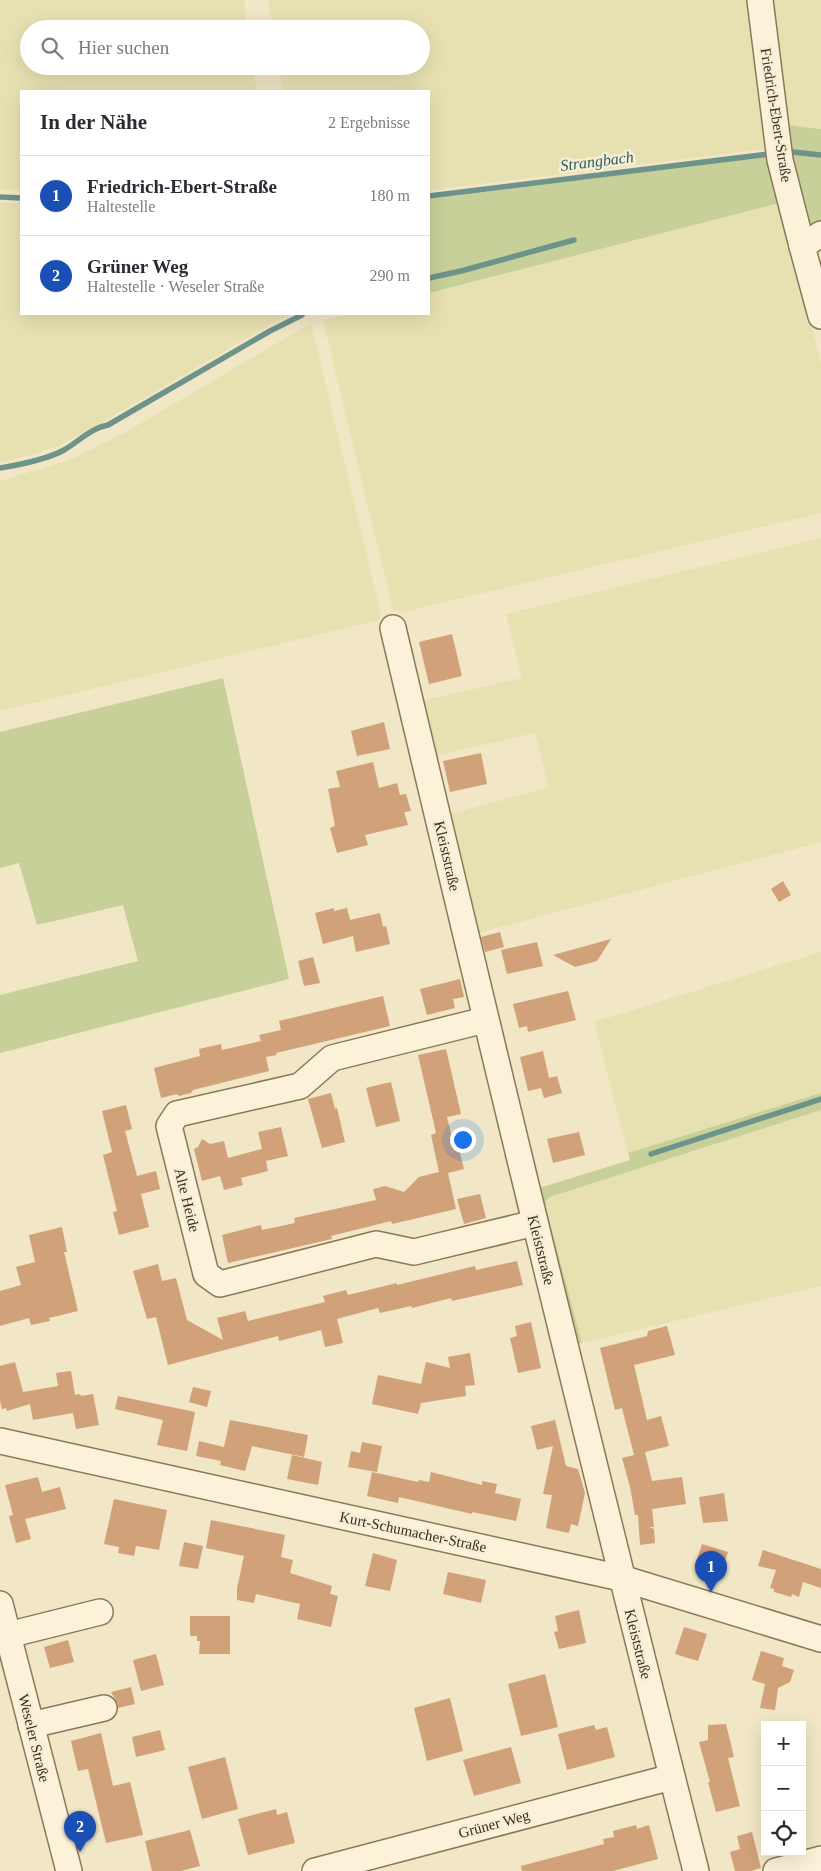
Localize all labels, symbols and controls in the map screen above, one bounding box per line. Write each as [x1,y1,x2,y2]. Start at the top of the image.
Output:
search box [20,20,430,75]
icon: search [38,34,66,62]
text: Hier suchen [78,37,169,58]
street label: Friedrich-Ebert-Straße [757,47,795,184]
text: In der Nähe [40,110,147,134]
text: 2 Ergebnisse [328,114,410,131]
water label: Strangbach [559,148,635,175]
text: Friedrich-Ebert-Straße [87,176,277,197]
text: 1 [52,187,60,204]
text: 180 m [370,187,410,204]
text: Haltestelle [87,198,155,215]
text: Grüner Weg [87,256,188,277]
text: 2 [52,267,60,284]
text: 290 m [370,267,410,284]
text: Haltestelle · Weseler Straße [87,278,264,295]
street label: Kleiststraße [431,819,463,893]
your location [450,1127,476,1153]
street label: Alte Heide [171,1166,203,1234]
street label: Kleiststraße [525,1213,558,1287]
street label: Kurt-Schumacher-Straße [338,1509,488,1555]
pin: 1 [695,1551,727,1592]
street label: Kleiststraße [622,1607,655,1681]
street label: Weseler Straße [15,1692,53,1784]
map controls [761,1721,806,1856]
button: + [761,1721,806,1766]
button: − [761,1766,806,1811]
street label: Grüner Weg [457,1807,532,1841]
pin: 2 [64,1811,96,1852]
button: locate [761,1811,806,1856]

